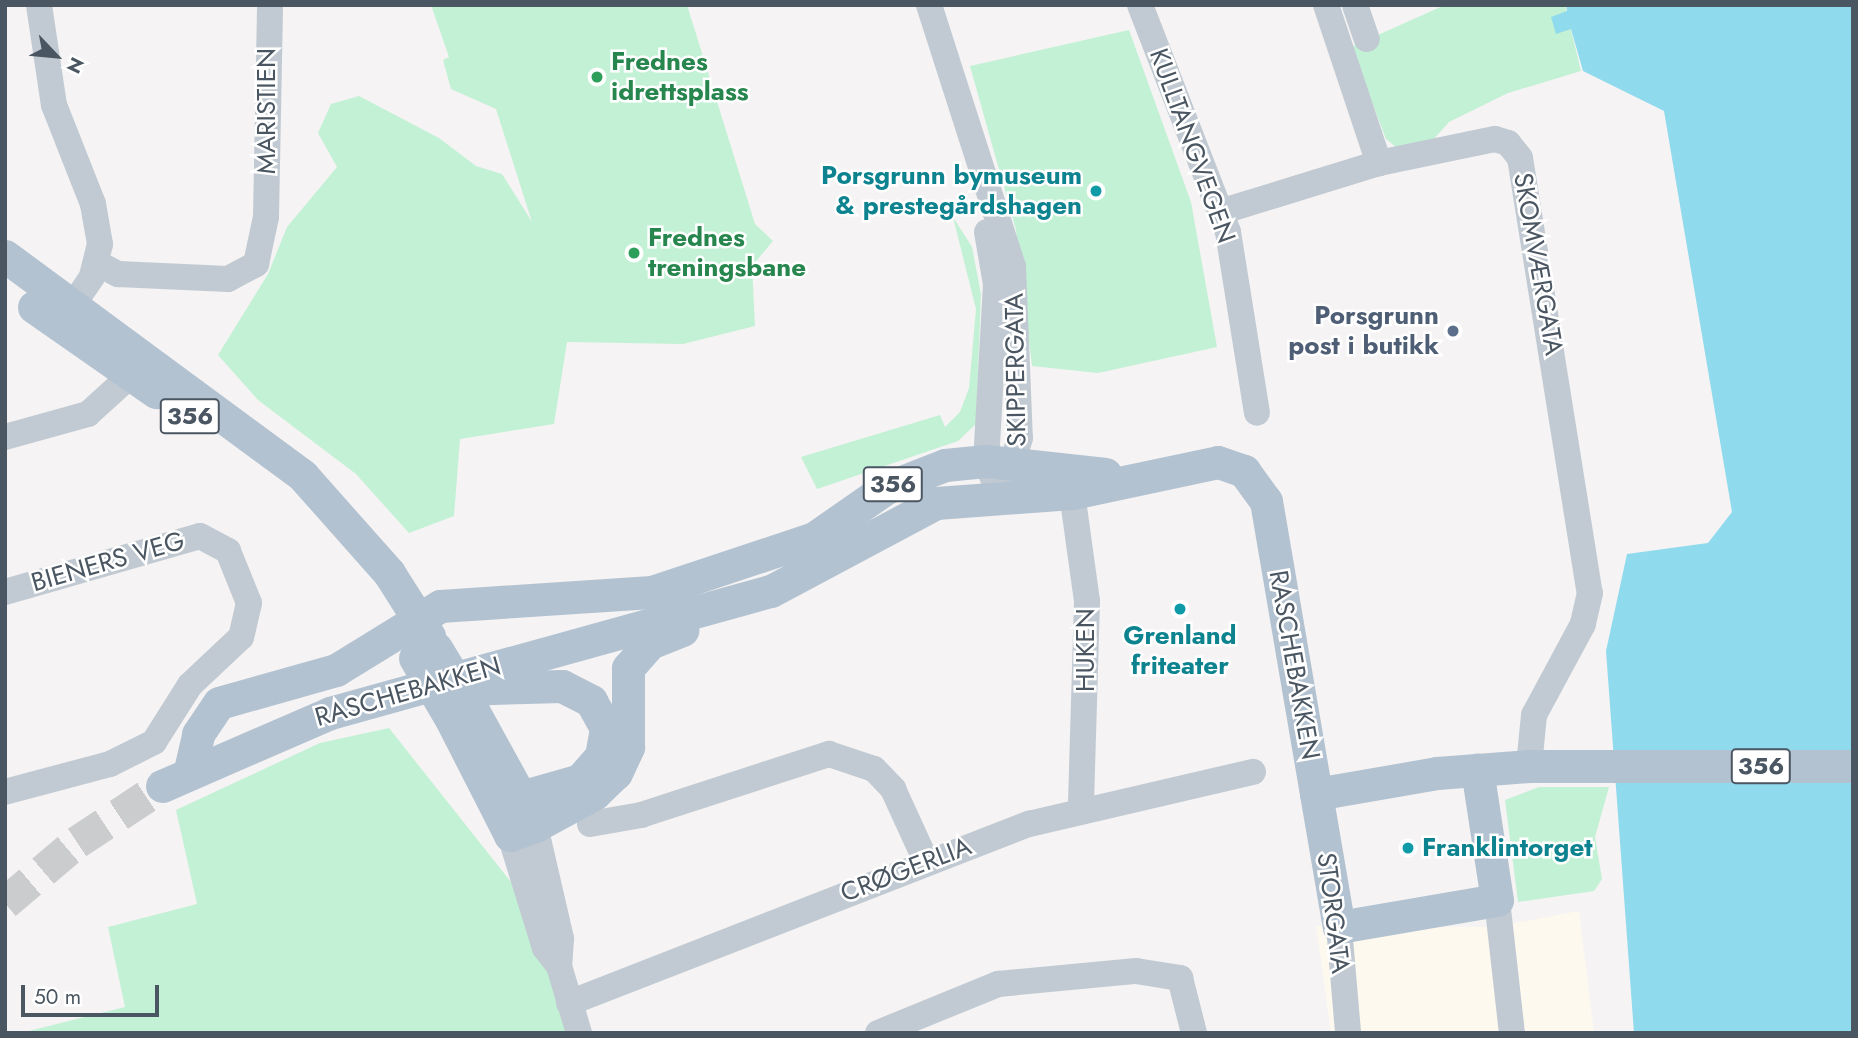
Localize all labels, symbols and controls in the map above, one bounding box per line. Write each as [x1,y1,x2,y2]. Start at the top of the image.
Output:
north arrow [21,21,91,91]
street label: KULLTANGVEGEN [1142,44,1242,248]
place label: Frednes idrettsplass [611,46,749,108]
street label: MARISTIEN [251,48,283,174]
text: N [60,53,91,78]
marker: Frednes idrettsplass [589,69,605,85]
place label: Porsgrunn bymuseum & prestegårdshagen [821,160,1082,222]
street label: SKOMVÆRGATA [1507,170,1569,358]
marker: Porsgrunn bymuseum & prestegårdshagen [1088,183,1104,199]
place label: Frednes treningsbane [648,222,806,284]
marker: Frednes treningsbane [626,245,642,261]
street label: SKIPPERGATA [999,293,1033,447]
place label: Porsgrunn post i butikk [1288,300,1439,362]
marker: Porsgrunn post i butikk [1445,323,1461,339]
road number: 356 [158,396,222,436]
road number: 356 [862,463,924,504]
street label: BIENERS VEG [28,525,188,599]
street label: RASCHEBAKKEN [1262,568,1326,762]
marker: Grenland friteater [1172,601,1188,617]
street label: HUKEN [1070,608,1102,692]
place label: Grenland friteater [1123,620,1237,682]
street label: RASCHEBAKKEN [312,651,504,733]
road number: 356 [1730,746,1792,786]
street label: CRØGERLIA [836,831,976,909]
place label: Franklintorget [1422,832,1593,864]
marker: Franklintorget [1400,840,1416,856]
street label: STORGATA [1310,851,1356,975]
scale bar [24,972,163,1016]
text: 50 m [34,982,81,1012]

